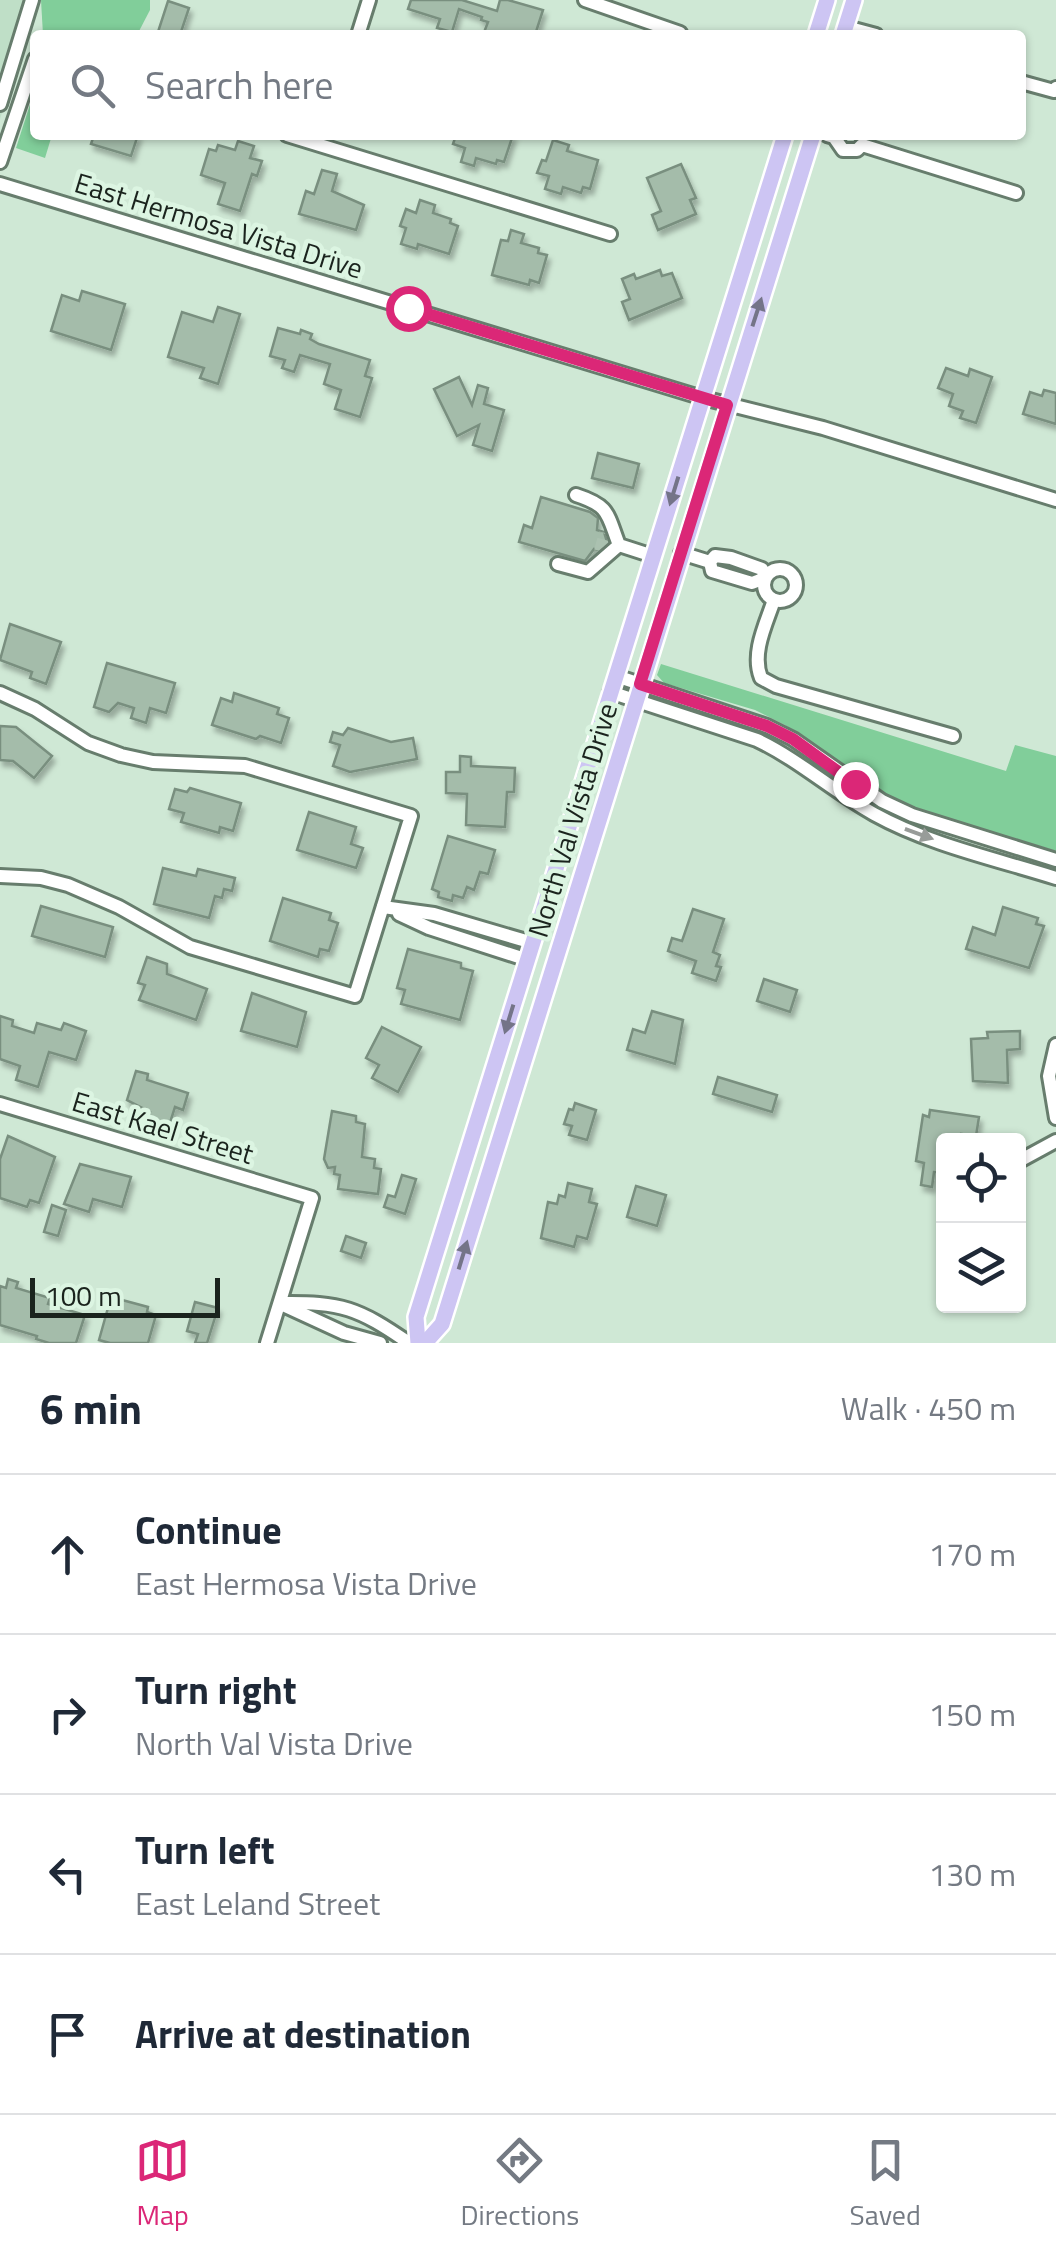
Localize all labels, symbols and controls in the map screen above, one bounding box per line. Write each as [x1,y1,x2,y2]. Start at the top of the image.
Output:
search box [30,30,1026,140]
text: Search here [145,56,333,114]
icon: search [65,58,120,113]
street label: East Hermosa Vista Drive [70,161,368,289]
route start [386,286,432,332]
one-way arrow [750,297,765,327]
one-way arrow [666,476,681,507]
street label: North Val Vista Drive [516,697,628,943]
route end [833,762,879,808]
one-way arrow [905,827,935,842]
one-way arrow [501,1005,516,1035]
street label: East Kael Street [67,1079,259,1175]
map controls [936,1133,1026,1313]
button: locate [936,1133,1026,1223]
button: layers [936,1223,1026,1313]
one-way arrow [456,1239,471,1270]
scale bar [30,1273,220,1318]
text: 100 m [45,1274,122,1317]
text: 6 min [40,1376,142,1440]
text: Walk · 450 m [841,1384,1016,1432]
text: Continue [135,1501,282,1559]
icon: ahead [40,1527,95,1582]
text: 170 m [928,1530,1016,1578]
text: East Hermosa Vista Drive [135,1559,477,1607]
text: Turn right [135,1661,297,1719]
icon: right [40,1687,95,1742]
text: 150 m [928,1690,1016,1738]
text: North Val Vista Drive [135,1719,413,1767]
text: Turn left [135,1821,275,1879]
icon: left [40,1847,95,1902]
text: 130 m [928,1850,1016,1898]
text: East Leland Street [135,1879,380,1927]
text: Arrive at destination [135,2005,471,2063]
icon: arrive [40,2007,95,2062]
tab: Map [135,2133,190,2236]
tab: Directions [460,2133,579,2236]
tab: Saved [850,2133,921,2236]

